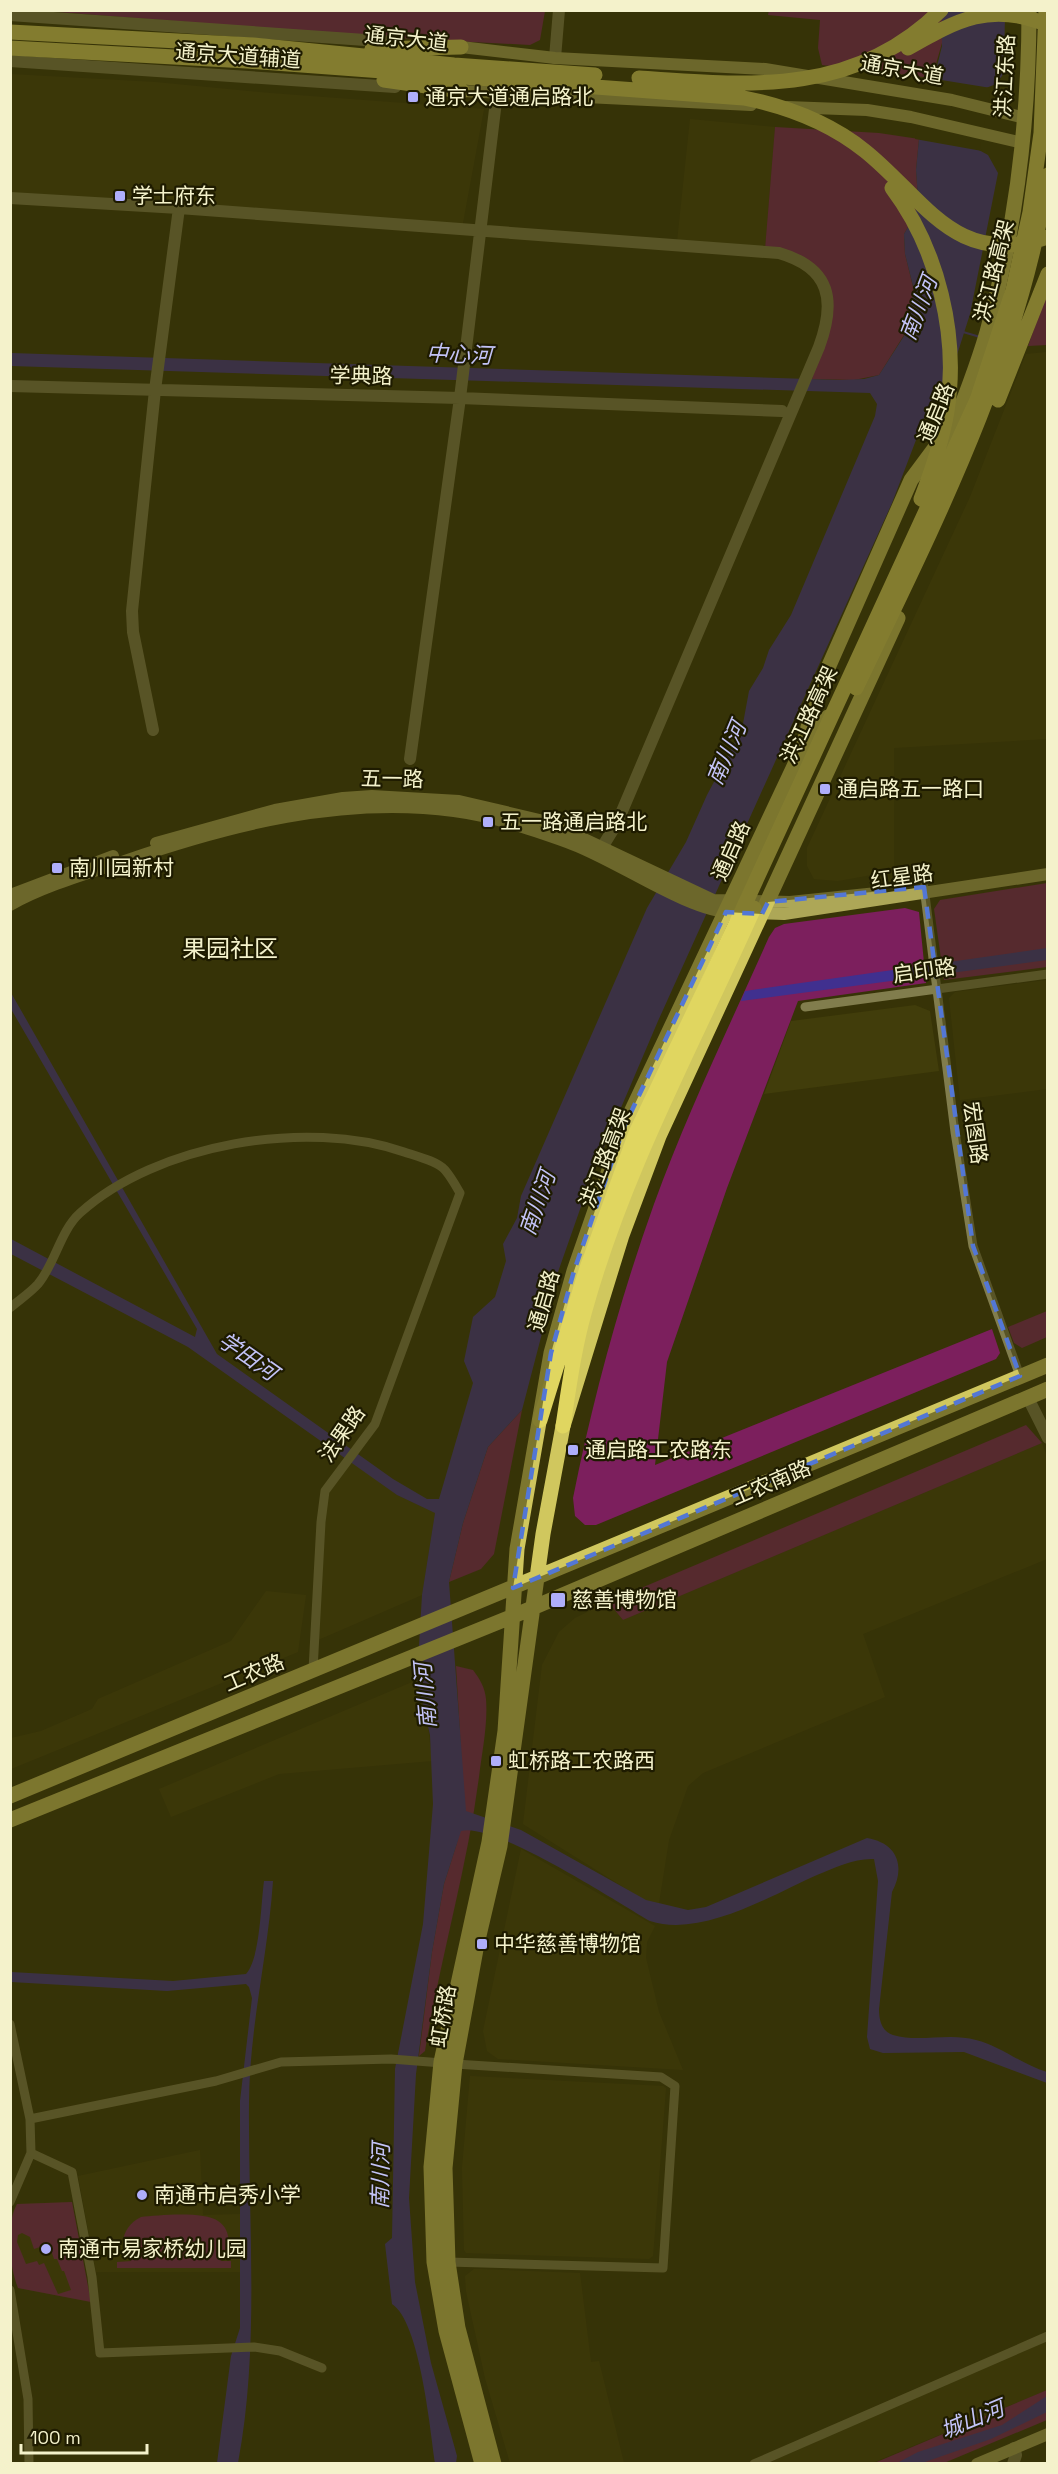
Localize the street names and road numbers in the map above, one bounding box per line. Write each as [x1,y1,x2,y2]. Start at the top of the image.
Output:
street label: 通京大道 [363,21,449,56]
street label: 洪江东路 [989,33,1020,119]
street label: 通京大道辅道 [174,38,302,73]
street label: 通京大道 [858,49,946,90]
street label: 洪江路高架 [968,217,1019,325]
street label: 学典路 [329,361,393,390]
street label: 通启路 [911,379,960,447]
street label: 洪江路高架 [774,662,843,768]
street label: 五一路 [360,764,424,793]
street label: 通启路 [705,817,756,885]
street label: 红星路 [869,859,935,894]
street label: 启印路 [891,953,957,988]
street label: 宏图路 [958,1100,993,1166]
street label: 洪江路高架 [573,1104,636,1212]
street label: 通启路 [522,1267,565,1335]
street label: 法果路 [312,1400,371,1467]
street label: 工农南路 [727,1454,815,1511]
street label: 工农路 [220,1648,288,1697]
street label: 虹桥路 [424,1983,461,2049]

